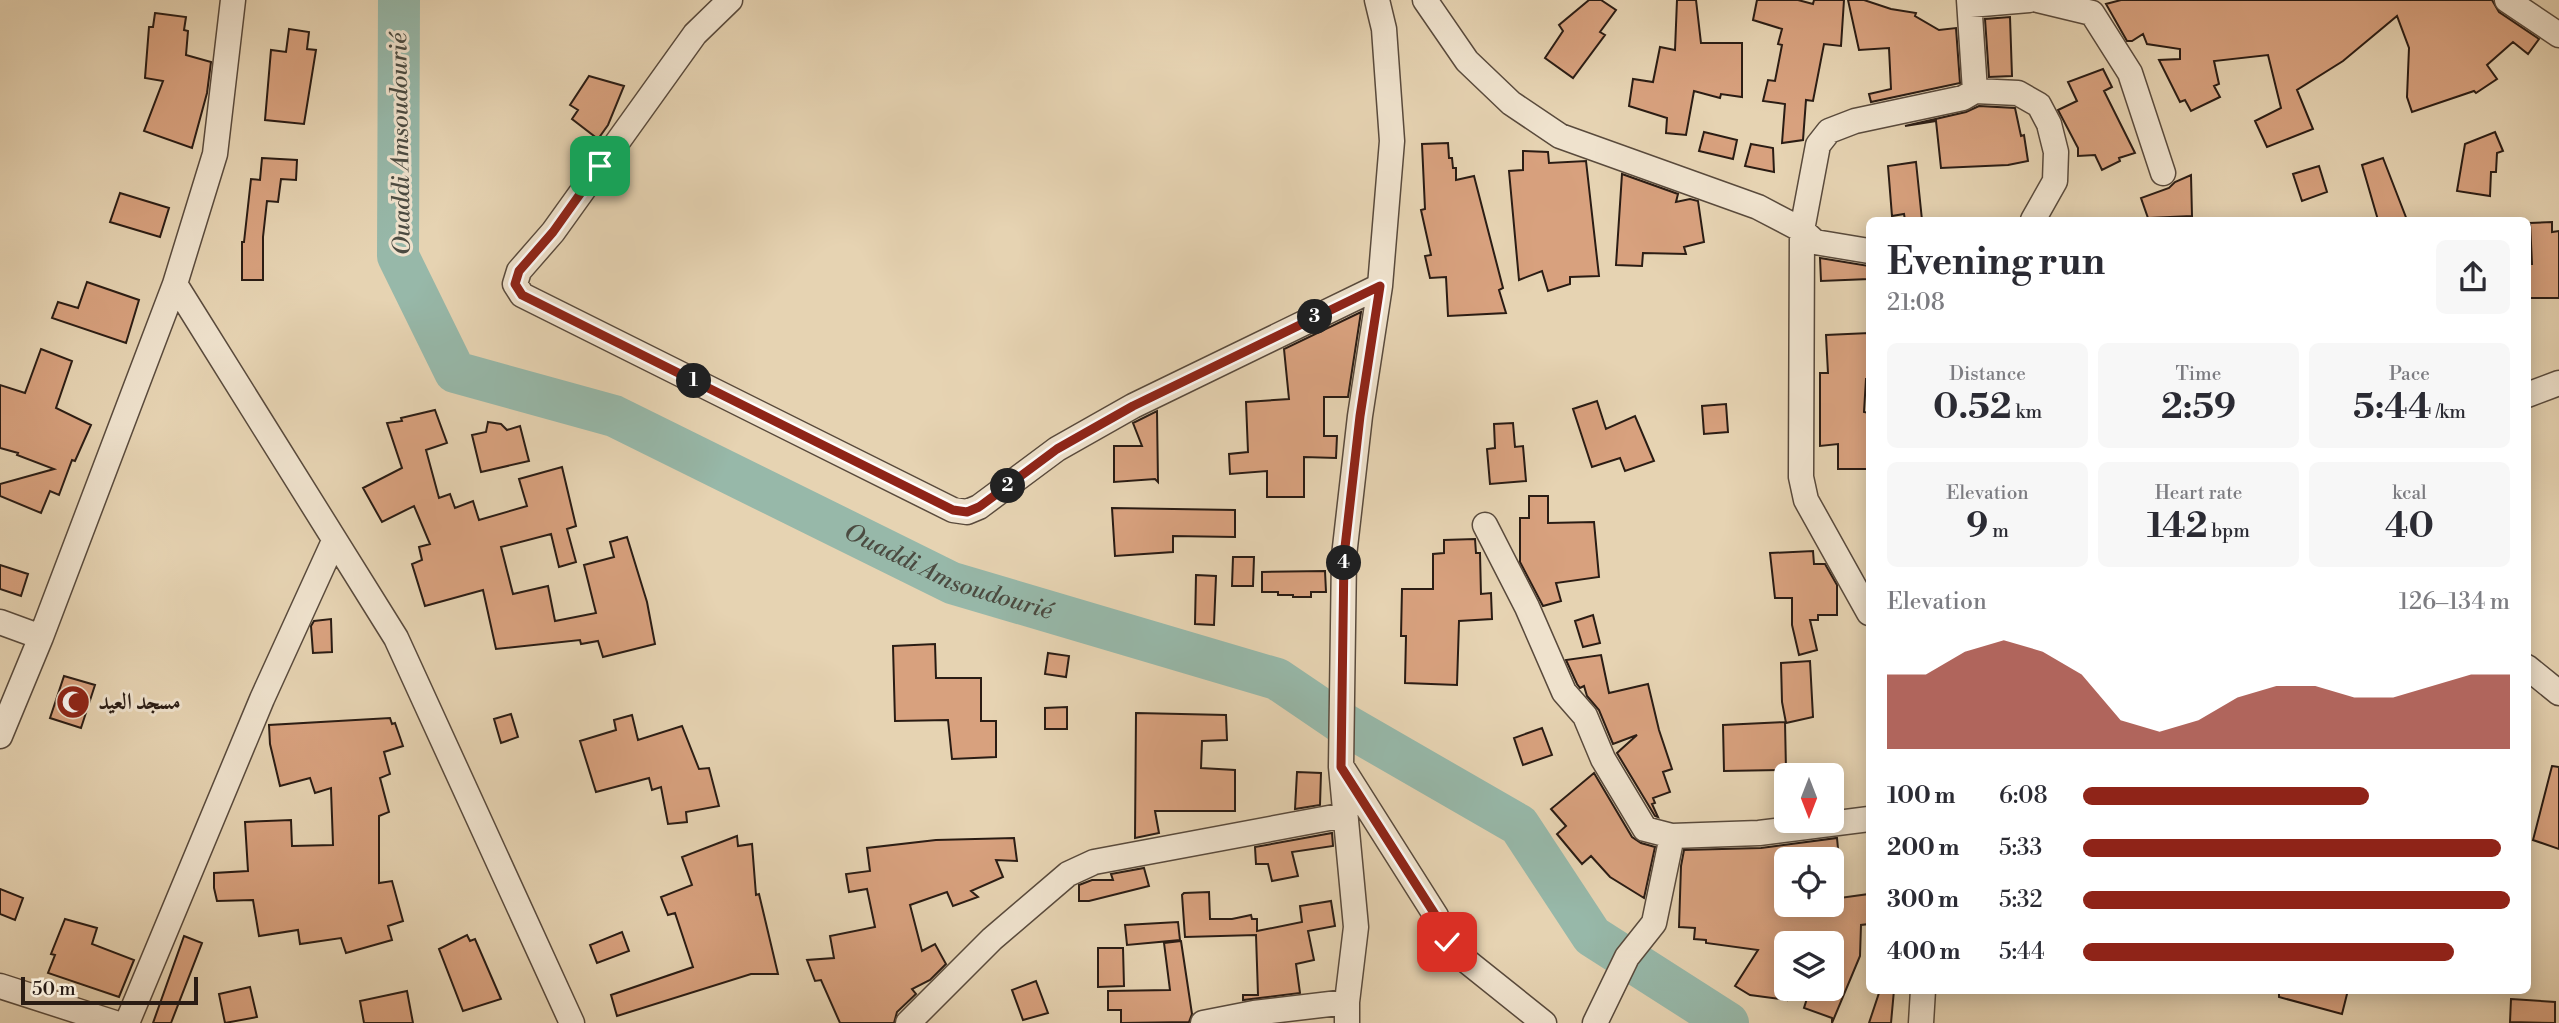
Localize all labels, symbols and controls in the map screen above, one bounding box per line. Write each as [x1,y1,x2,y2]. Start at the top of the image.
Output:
water label: Ouaddi Amsoudourié [384,31,418,255]
pin [570,136,630,196]
icon: arrive [581,147,619,185]
text: Evening run [1887,239,2105,286]
button: share [2436,240,2510,314]
text: 21:08 [1887,289,1945,317]
pin: 3 [1298,300,1332,334]
text: 3 [1309,304,1320,328]
text: Distance [1949,362,2026,386]
text: Time [2176,362,2221,386]
text: Pace [2389,362,2430,386]
pin: 1 [676,364,712,398]
text: 1 [689,368,698,392]
text: 0.52 [1933,386,2012,429]
text: 2:59 [2161,386,2236,429]
text: 5:44 [2353,386,2432,429]
text: km [2012,400,2042,424]
text: /km [2432,400,2466,424]
pin: 2 [990,468,1026,504]
text: 2 [1002,473,1013,497]
text: Elevation [1946,481,2029,505]
text: Heart rate [2155,481,2242,505]
text: kcal [2392,481,2427,505]
text: 9 [1966,505,1988,548]
text: 142 [2147,505,2208,548]
text: 40 [2385,505,2434,548]
water label: Ouaddi Amsoudourié [839,517,1058,627]
text: m [1988,519,2009,543]
text: bpm [2208,519,2250,543]
pin: 4 [1326,546,1362,580]
text: 4 [1337,550,1350,574]
text: Elevation [1887,588,1987,616]
text: 126–134 m [2399,588,2510,616]
mosque icon: مسجد العيد [54,683,92,721]
place label: مسجد العيد [98,688,181,716]
north arrow [1774,763,1844,833]
map controls [1774,763,1844,1001]
text: 100 m [1887,782,1955,810]
text: 6:08 [1999,782,2047,810]
text: 200 m [1887,834,1959,862]
text: 5:33 [1999,834,2042,862]
button: locate [1774,847,1844,917]
text: 300 m [1887,886,1959,914]
text: 5:32 [1999,886,2043,914]
pin [1417,912,1477,972]
icon: check [1428,923,1466,961]
button: layers [1774,931,1844,1001]
text: 400 m [1887,938,1960,966]
text: 5:44 [1999,938,2045,966]
scale bar [21,974,198,1006]
text: 50 m [32,977,76,1001]

